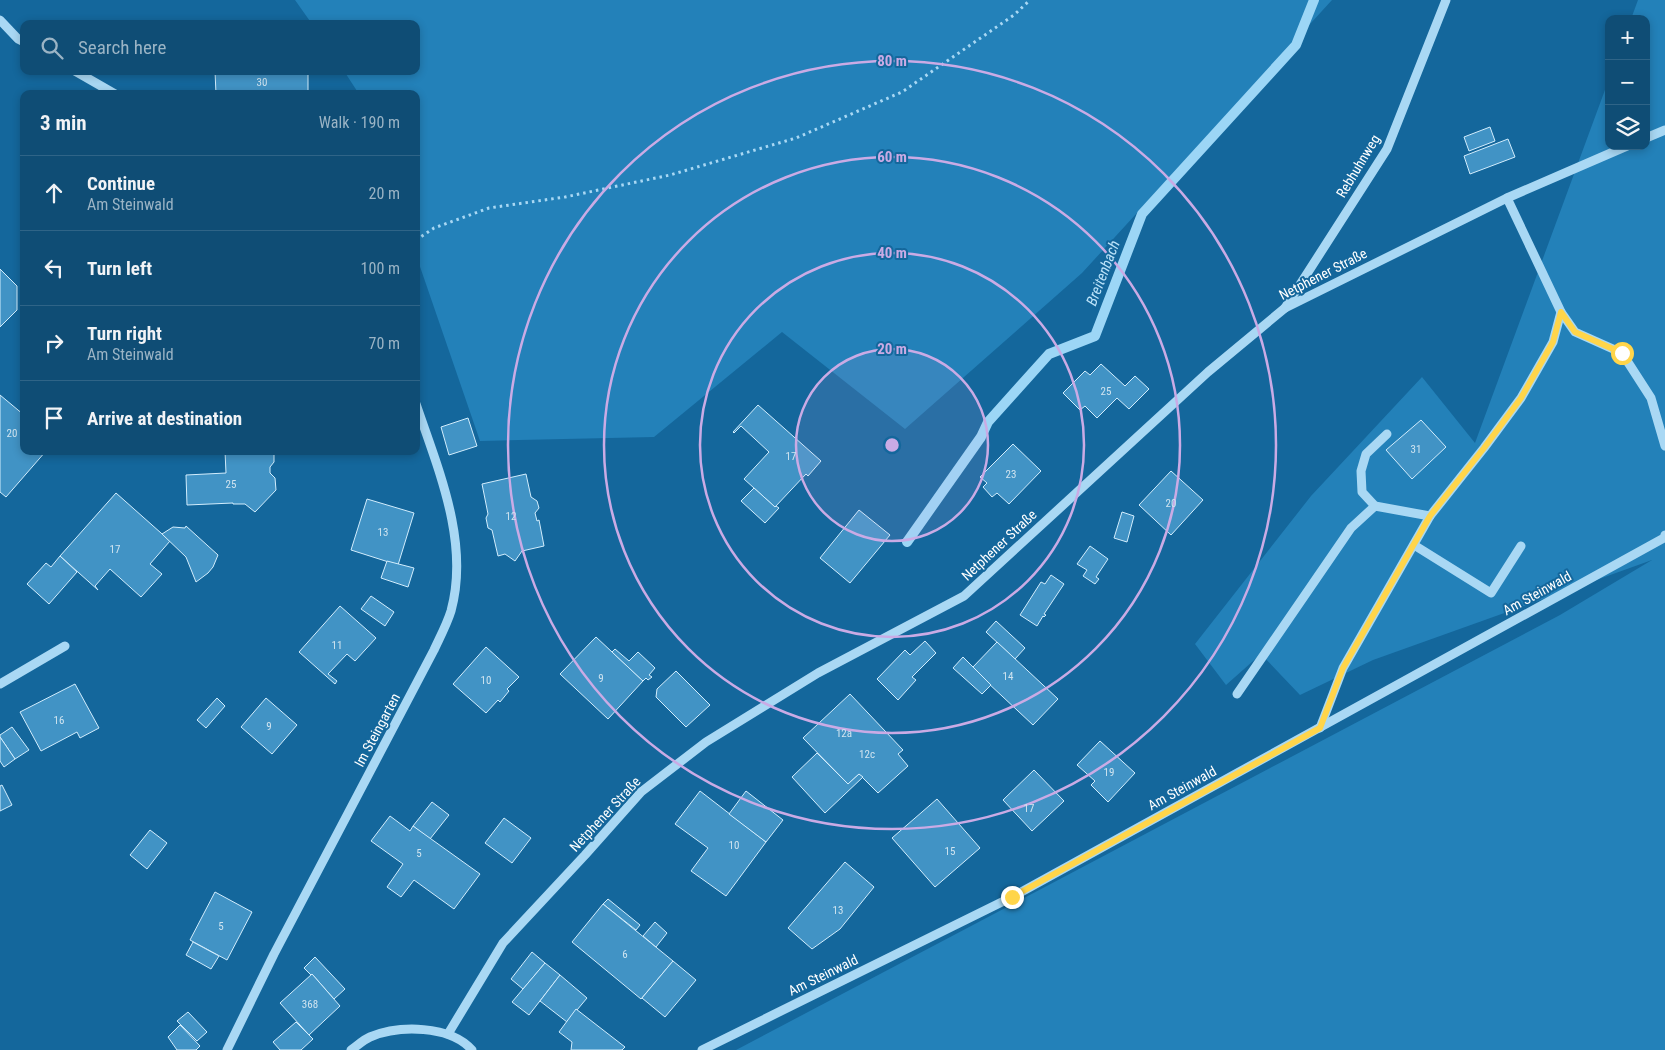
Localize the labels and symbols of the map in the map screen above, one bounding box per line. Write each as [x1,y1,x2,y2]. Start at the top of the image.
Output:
text: 80 m [877,52,907,70]
house number: 30 [257,76,267,89]
street label: Rebhuhnweg [1333,132,1383,200]
text: 60 m [877,148,907,166]
water label: Breitenbach [1082,238,1124,308]
text: 40 m [877,244,907,262]
street label: Netphener Straße [1276,245,1370,303]
text: 20 m [877,340,907,358]
route start [1611,342,1634,365]
house number: 25 [1101,385,1111,398]
house number: 20 [7,427,17,440]
centre of rings [883,436,901,454]
house number: 31 [1411,443,1421,456]
house number: 17 [786,450,796,463]
house number: 23 [1006,468,1016,481]
house number: 25 [226,478,236,491]
house number: 20 [1166,497,1176,510]
street label: Netphener Straße [958,506,1040,584]
house number: 12 [506,510,516,523]
house number: 13 [378,526,388,539]
house number: 17 [110,543,120,556]
street label: Am Steinwald [1500,568,1574,618]
house number: 11 [332,639,342,652]
house number: 14 [1003,670,1014,683]
house number: 9 [598,672,604,685]
house number: 10 [481,674,491,687]
street label: Im Steingarten [351,691,403,769]
house number: 16 [54,714,64,727]
house number: 9 [266,720,272,733]
house number: 12a [836,727,852,740]
house number: 12c [859,748,875,761]
street label: Am Steinwald [1145,763,1219,813]
house number: 19 [1104,766,1114,779]
street label: Netphener Straße [566,773,644,855]
house number: 17 [1024,802,1034,815]
house number: 10 [729,839,739,852]
house number: 15 [945,845,955,858]
house number: 5 [416,847,422,860]
route end [1001,886,1024,909]
house number: 13 [833,904,843,917]
house number: 5 [218,920,224,933]
house number: 6 [622,948,628,961]
street label: Am Steinwald [785,951,861,999]
house number: 368 [302,998,318,1011]

